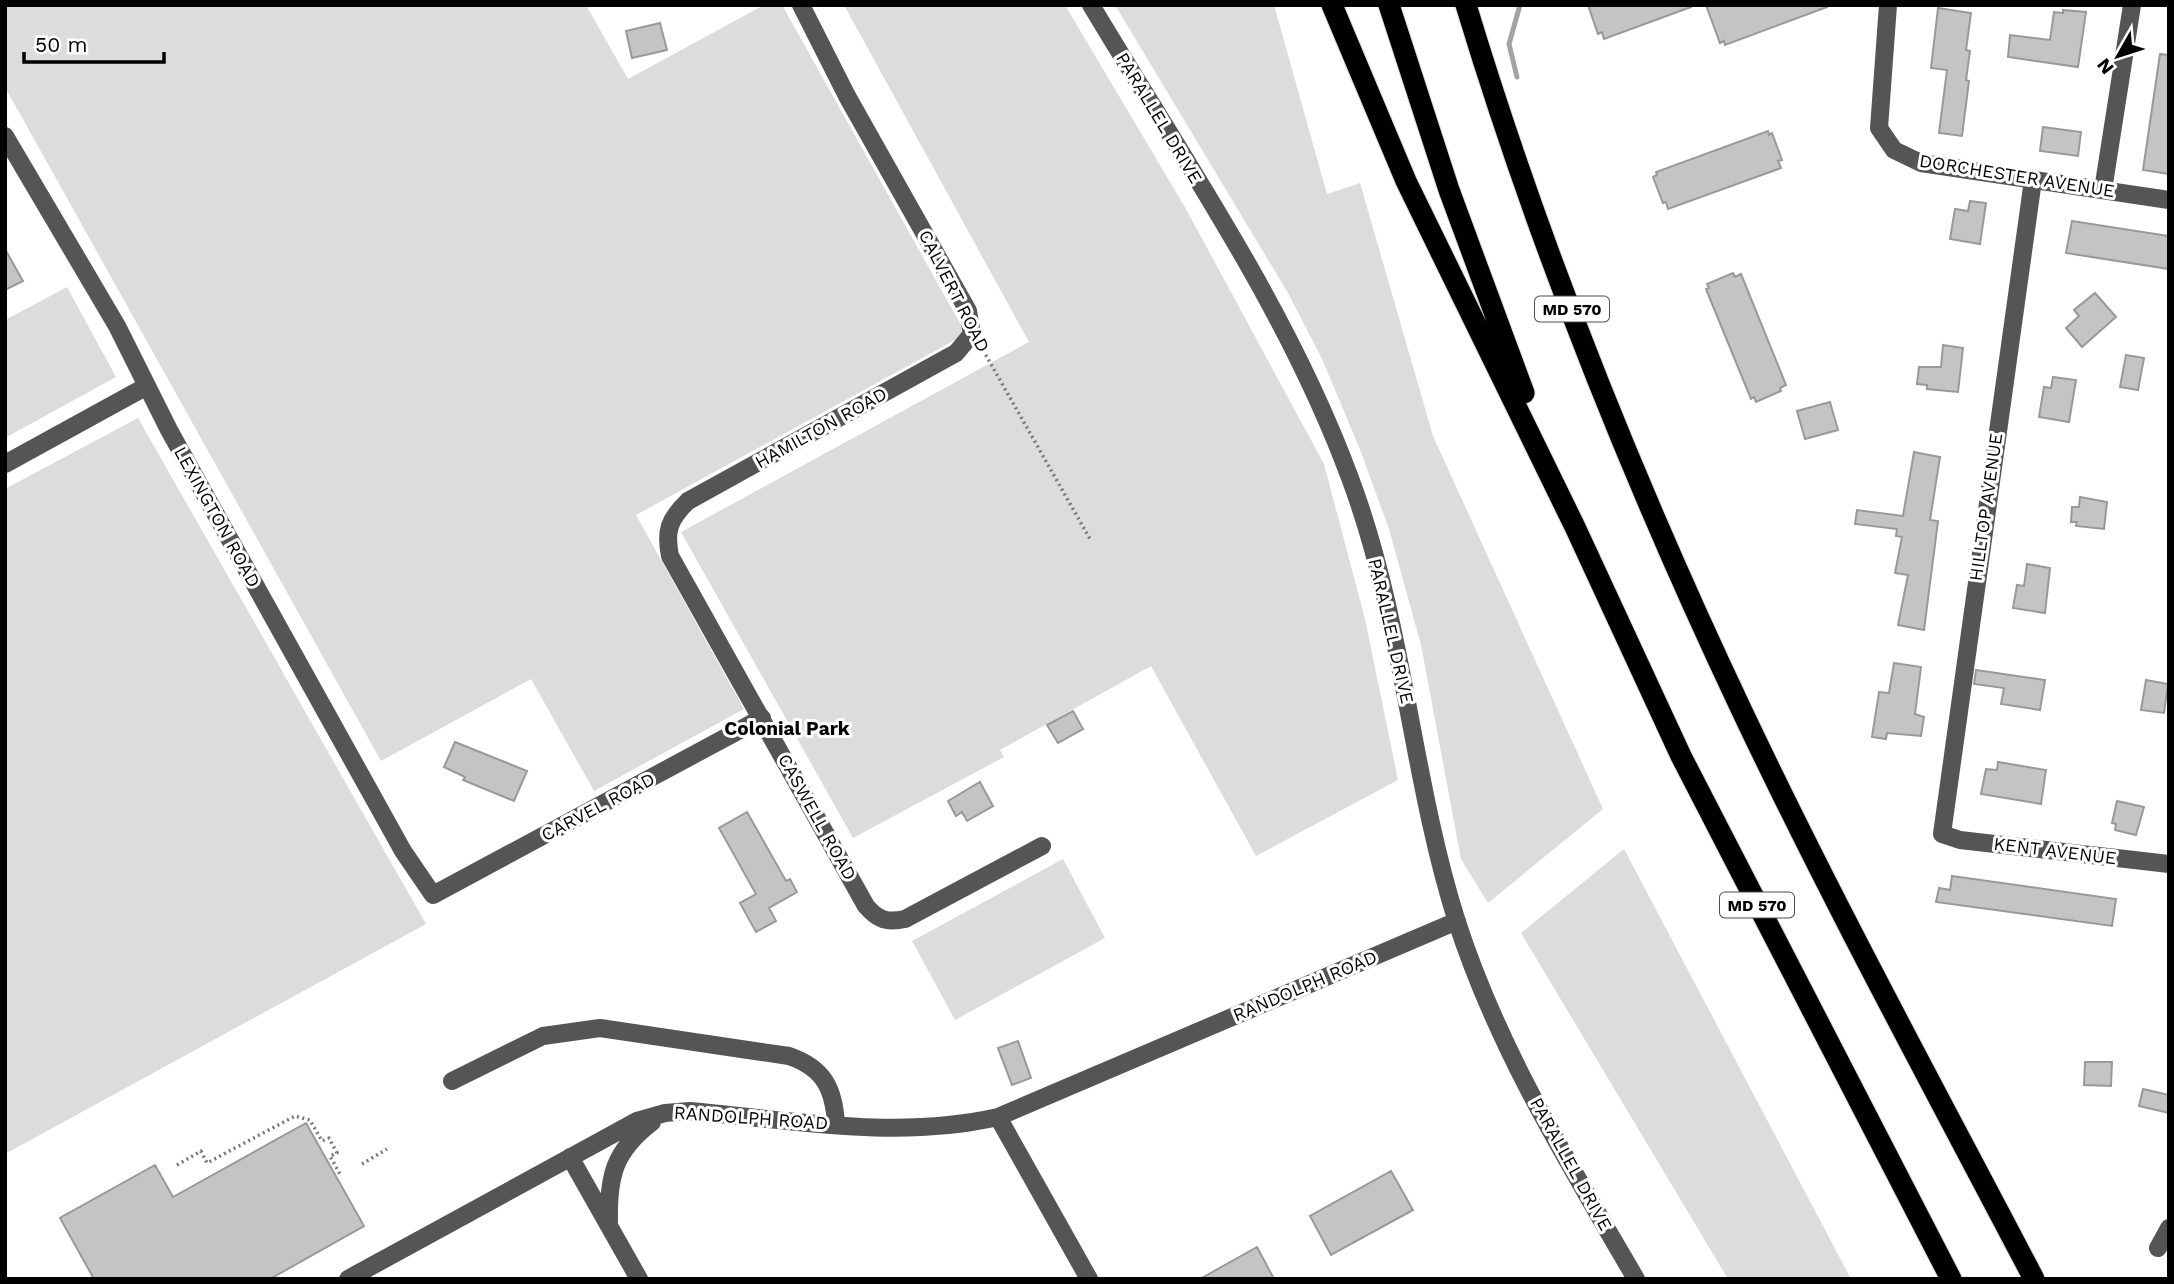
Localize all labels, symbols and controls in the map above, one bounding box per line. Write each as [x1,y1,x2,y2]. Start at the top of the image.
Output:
scale bar [24,21,164,65]
north arrow [2083,21,2153,91]
text: 50 m [35,32,87,57]
street label: PARALLEL DRIVE [1112,49,1207,187]
text: N [2092,54,2119,79]
street label: DORCHESTER AVENUE [1918,150,2116,201]
street label: CALVERT ROAD [915,226,994,355]
road number: MD 570 [1535,296,1609,322]
street label: HAMILTON ROAD [751,383,890,472]
street label: HILLTOP AVENUE [1965,432,2006,582]
street label: LEXINGTON ROAD [170,443,265,591]
street label: PARALLEL DRIVE [1365,556,1418,706]
district label: Colonial Park [724,717,850,740]
street label: CASWELL ROAD [774,750,861,884]
street label: CARVEL ROAD [538,768,658,845]
street label: KENT AVENUE [1992,833,2118,868]
road number: MD 570 [1720,892,1794,917]
street label: RANDOLPH ROAD [1230,946,1380,1025]
street label: PARALLEL DRIVE [1526,1094,1617,1234]
street label: RANDOLPH ROAD [673,1102,829,1133]

